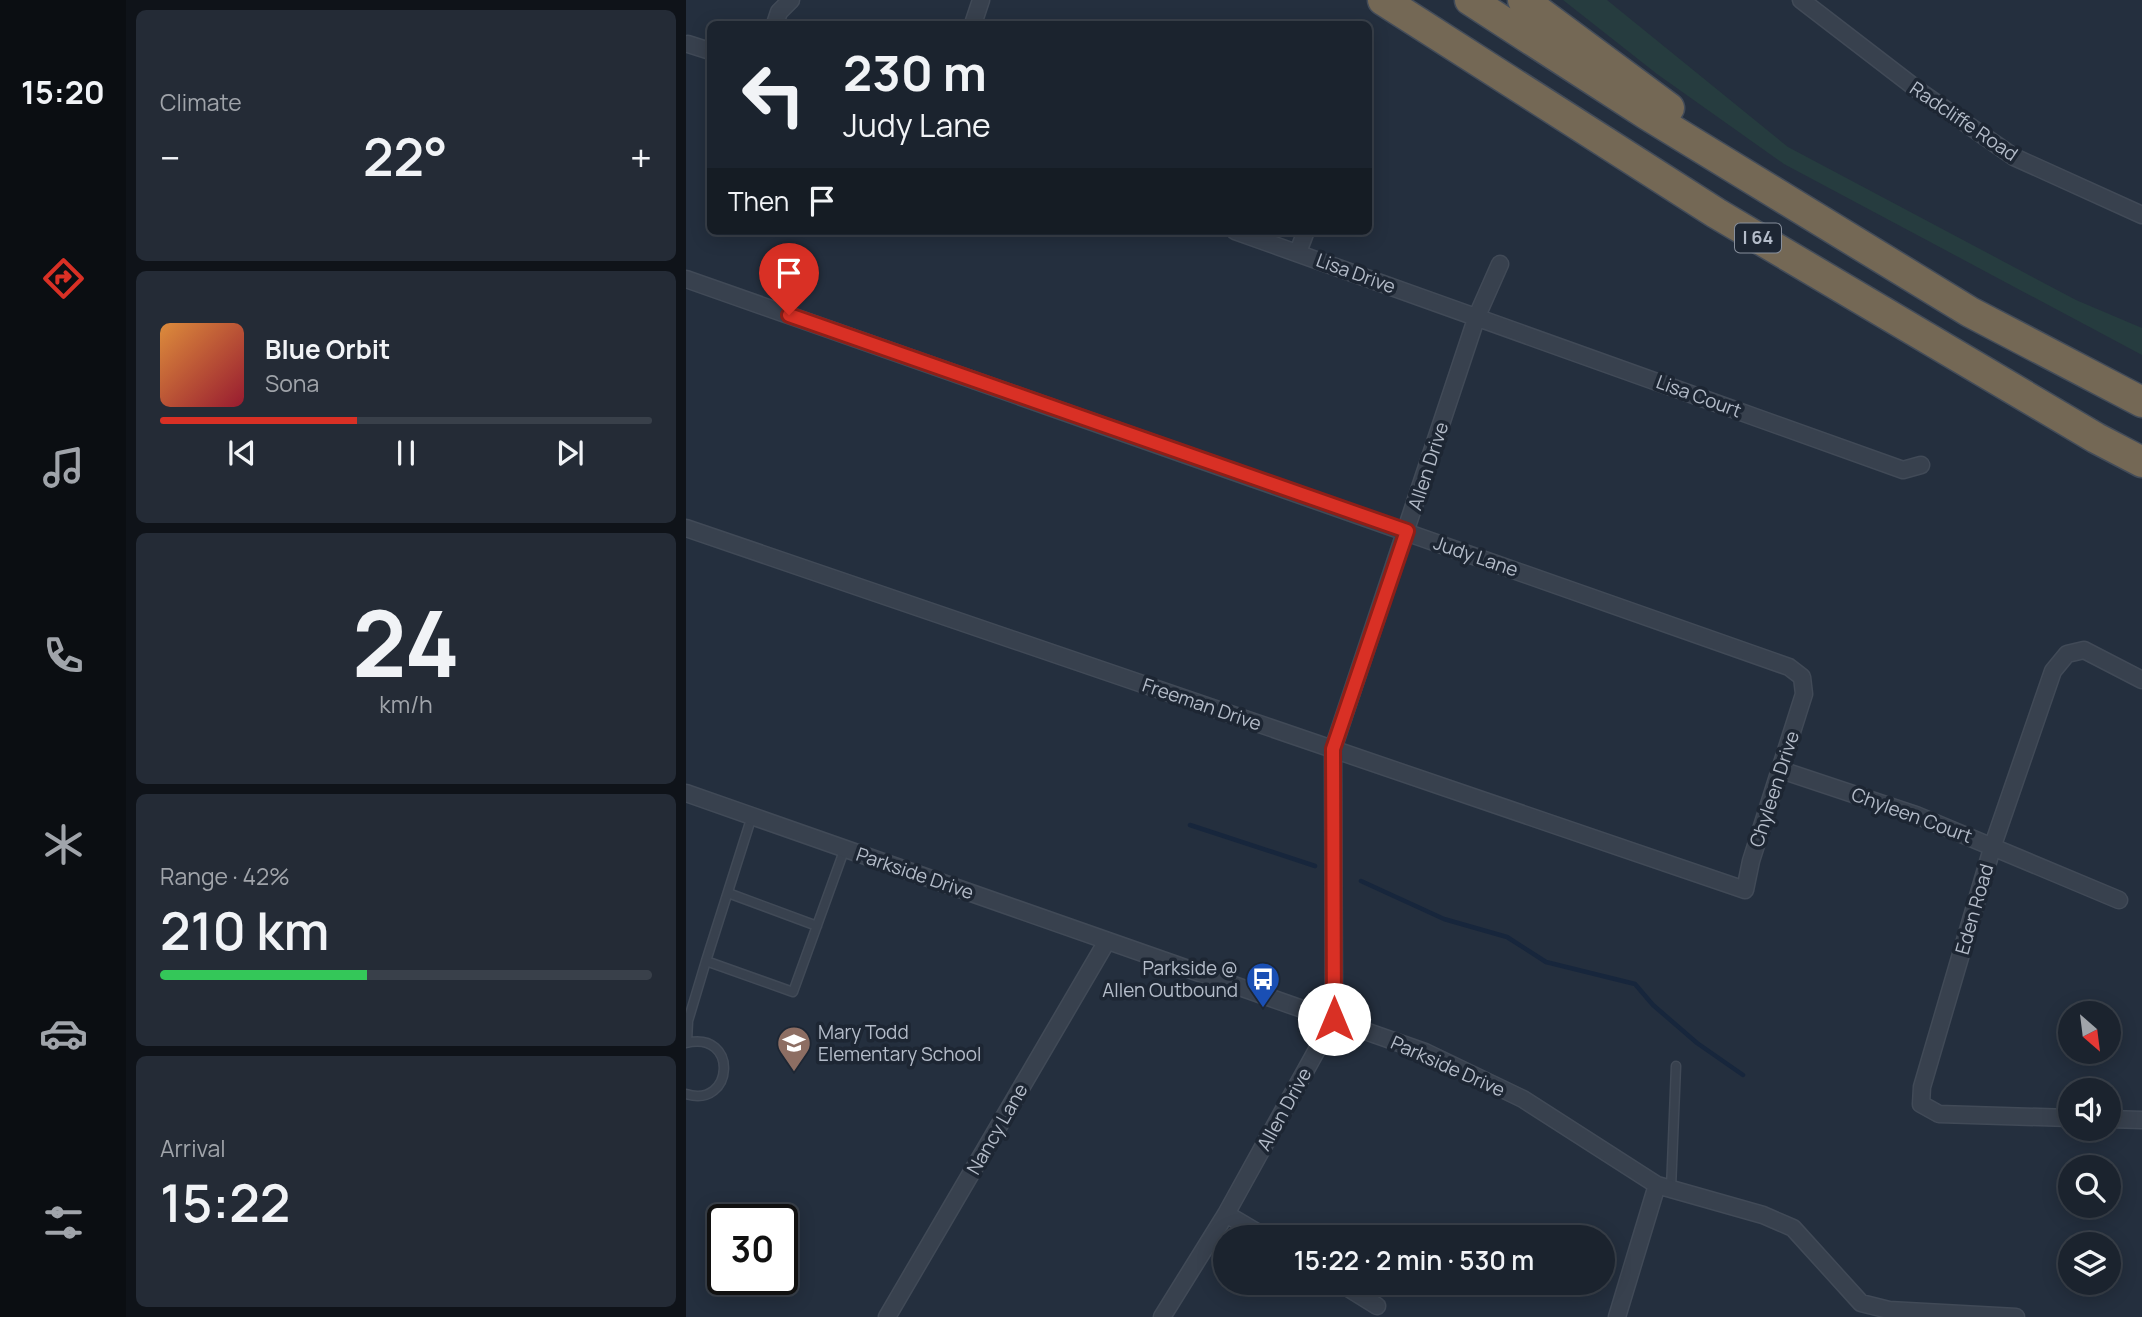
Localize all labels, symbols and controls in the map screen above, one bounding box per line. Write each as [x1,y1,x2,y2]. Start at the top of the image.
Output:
text: 230 m [843,39,987,106]
icon: left [728,49,819,140]
text: 15:20 [21,70,105,114]
street label: Radcliffe Road [1905,75,2023,167]
text: Climate [160,86,242,118]
text: Judy Lane [843,103,991,147]
text: 22° [363,121,448,192]
text: − [160,131,181,183]
text: + [630,131,652,183]
icon: arrive [803,182,841,220]
text: Then [728,183,789,219]
road number: I 64 [1735,224,1781,252]
pin [759,243,819,315]
street label: Lisa Drive [1313,247,1399,299]
icon: directions [39,254,88,303]
icon: arrive [770,254,808,292]
text: Blue Orbit [265,331,390,367]
text: Sona [265,367,319,399]
street label: Lisa Court [1653,369,1745,423]
street label: Allen Drive [1402,419,1454,513]
icon: previous [223,434,261,472]
icon: pause [387,434,425,472]
icon: next [551,434,589,472]
icon: music [39,443,88,492]
street label: Judy Lane [1430,529,1522,583]
text: 24 [352,580,460,704]
icon: phone [39,631,88,680]
street label: Freeman Drive [1139,671,1265,737]
text: km/h [379,688,433,720]
street label: Chyleen Drive [1743,728,1805,850]
street label: Chyleen Court [1848,781,1976,849]
icon: climate [39,820,88,869]
street label: Parkside Drive [853,841,977,905]
text: Range · 42% [160,860,290,892]
street label: Eden Road [1949,861,1999,957]
text: 210 km [160,895,329,966]
place label: Parkside @ Allen Outbound [1102,955,1238,1003]
bus stop icon: Parkside @ Allen Outbound [1244,960,1282,1009]
position arrow [1297,982,1371,1056]
north arrow [2058,1001,2121,1064]
map controls [2058,1001,2121,1295]
icon: car [39,1009,88,1058]
place label: Mary Todd Elementary School [818,1019,981,1067]
school or university icon: Mary Todd Elementary School [775,1024,813,1073]
street label: Parkside Drive [1387,1029,1509,1103]
street label: Allen Drive [1251,1063,1317,1155]
button: sound [2058,1078,2121,1141]
street label: Nancy Lane [960,1079,1034,1179]
text: Arrival [160,1132,226,1164]
button: search [2058,1155,2121,1218]
text: 15:22 [160,1167,290,1238]
icon: filters [39,1198,88,1247]
speed limit sign: 30 [707,1204,798,1295]
button: layers [2058,1232,2121,1295]
text: 15:22 · 2 min · 530 m [1294,1242,1534,1278]

